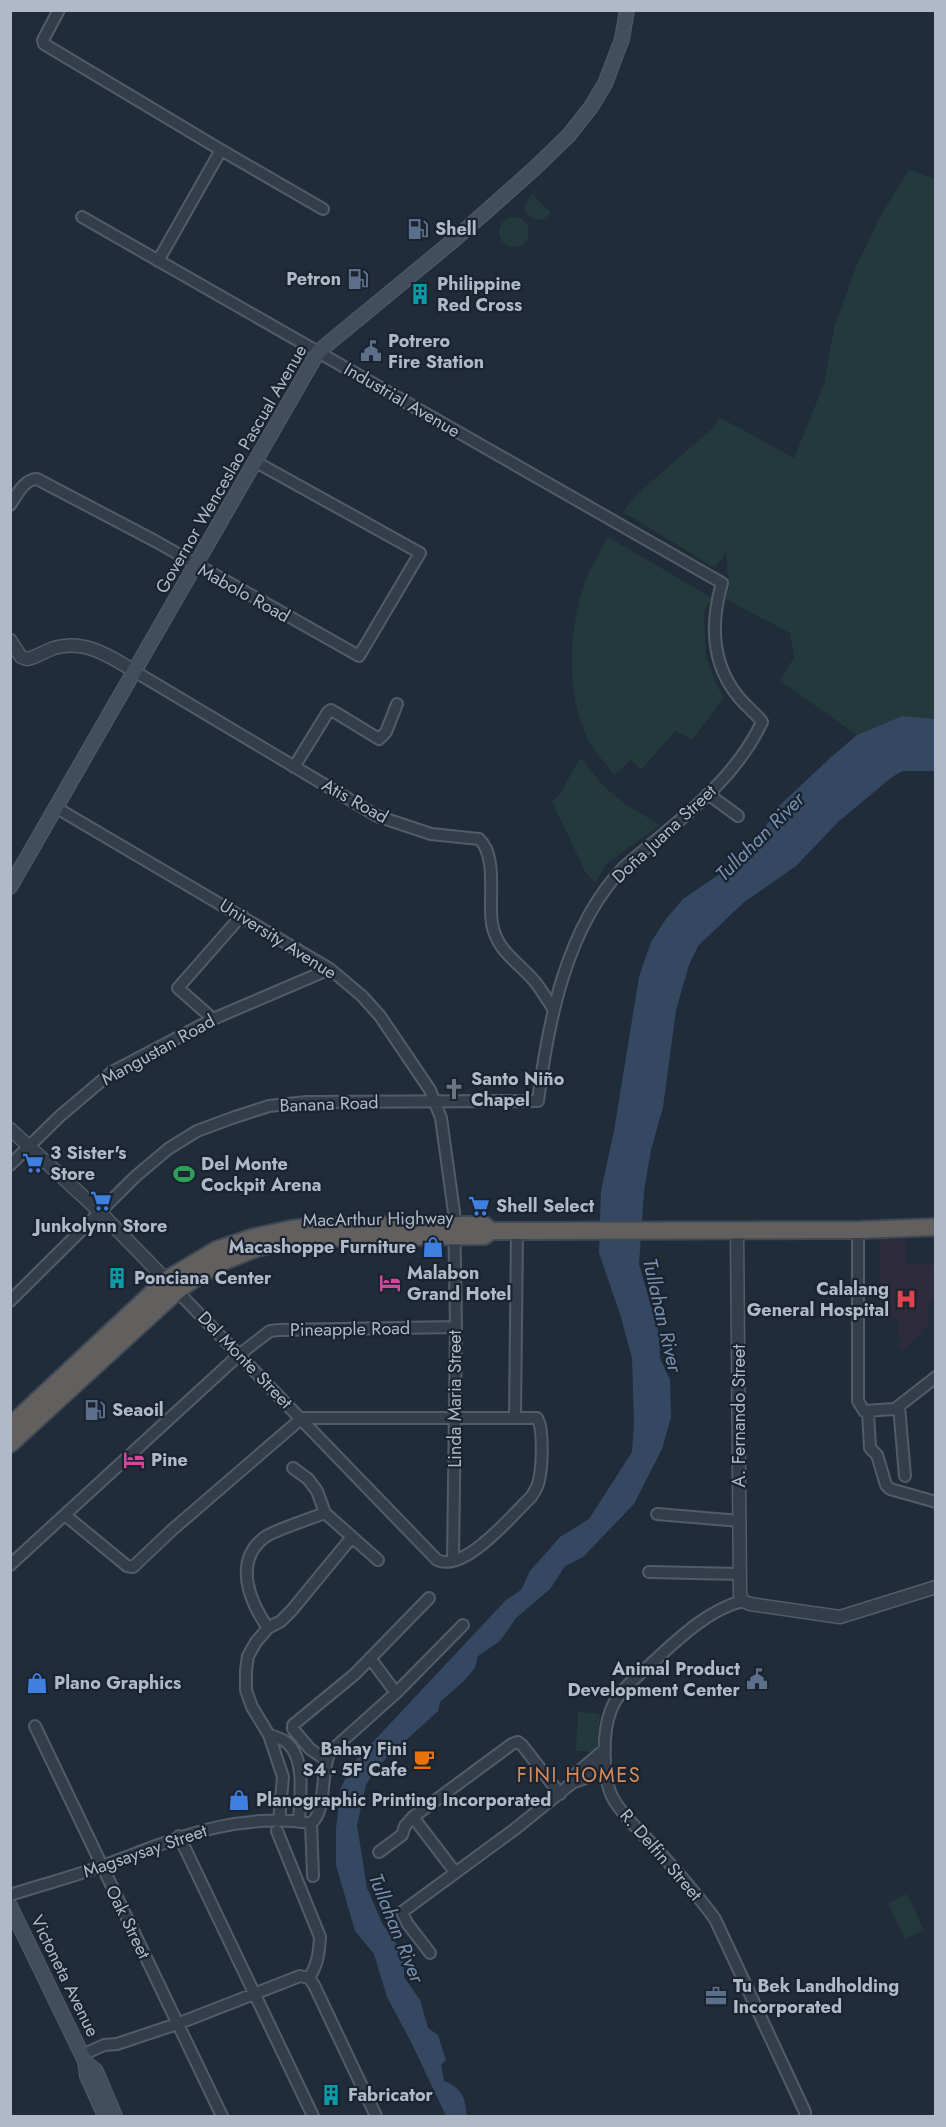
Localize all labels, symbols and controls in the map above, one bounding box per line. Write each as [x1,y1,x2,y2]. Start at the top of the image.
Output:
place label: Shell [435,216,477,242]
fuel station icon: Shell [406,217,430,241]
place label: Petron [286,266,341,292]
fuel station icon: Petron [346,267,370,291]
place label: Philippine Red Cross [437,271,522,318]
building icon: Philippine Red Cross [408,282,432,306]
place label: Potrero Fire Station [388,328,484,375]
public building icon: Potrero Fire Station [359,339,383,363]
street label: Governor Wenceslao Pascual Avenue [149,340,313,598]
street label: Industrial Avenue [339,356,465,444]
street label: Mabolo Road [193,557,295,629]
street label: Atis Road [317,772,393,830]
street label: Doña Juana Street [606,778,723,889]
water label: Tullahan River [709,785,812,888]
street label: University Avenue [214,892,342,986]
street label: Mangustan Road [96,1008,220,1092]
place label: Santo Niño Chapel [471,1066,565,1113]
church icon: Santo Niño Chapel [442,1077,466,1101]
street label: Banana Road [279,1089,379,1119]
place label: 3 Sister's Store [50,1140,126,1187]
supermarket icon: 3 Sister's Store [21,1151,45,1175]
place label: Del Monte Cockpit Arena [201,1151,321,1198]
sports icon: Del Monte Cockpit Arena [172,1162,196,1186]
supermarket icon: Junkolynn Store [89,1189,113,1213]
place label: Shell Select [496,1193,595,1219]
supermarket icon: Shell Select [467,1194,491,1218]
street label: MacArthur Highway [302,1205,454,1233]
place label: Junkolynn Store [32,1213,167,1239]
place label: Macashoppe Furniture [228,1234,416,1260]
shop icon: Macashoppe Furniture [421,1235,445,1259]
water label: Tullahan River [635,1255,689,1376]
place label: Malabon Grand Hotel [407,1260,511,1307]
place label: Ponciana Center [134,1265,272,1291]
building icon: Ponciana Center [105,1266,129,1290]
hotel icon: Malabon Grand Hotel [378,1271,402,1295]
place label: Calalang General Hospital [747,1276,889,1323]
hospital icon: Calalang General Hospital [894,1287,918,1311]
street label: Del Monte Street [192,1305,299,1415]
street label: Pineapple Road [290,1315,410,1343]
street label: Linda Maria Street [442,1330,468,1468]
street label: A. Fernando Street [726,1344,752,1488]
place label: Seaoil [112,1397,164,1423]
fuel station icon: Seaoil [83,1398,107,1422]
place label: Pine [151,1447,188,1473]
hotel icon: Pine [122,1448,146,1472]
place label: Animal Product Development Center [567,1656,741,1703]
public building icon: Animal Product Development Center [745,1667,769,1691]
place label: Plano Graphics [54,1670,181,1696]
shop icon: Plano Graphics [25,1671,49,1695]
place label: Bahay Fini S4 - 5F Cafe [303,1736,407,1783]
cafe icon: Bahay Fini S4 - 5F Cafe [412,1747,436,1771]
district label: FINI HOMES [517,1761,641,1790]
place label: Planographic Printing Incorporated [256,1787,551,1813]
shop icon: Planographic Printing Incorporated [227,1788,251,1812]
street label: R. Delfin Street [614,1803,709,1907]
street label: Magsaysay Street [80,1817,211,1884]
water label: Tullahan River [361,1869,432,1988]
street label: Oak Street [99,1881,157,1964]
street label: Victoneta Avenue [24,1911,106,2041]
place label: Tu Bek Landholding Incorporated [733,1973,899,2020]
office icon: Tu Bek Landholding Incorporated [704,1984,728,2008]
place label: Fabricator [348,2082,434,2108]
building icon: Fabricator [319,2083,343,2107]

